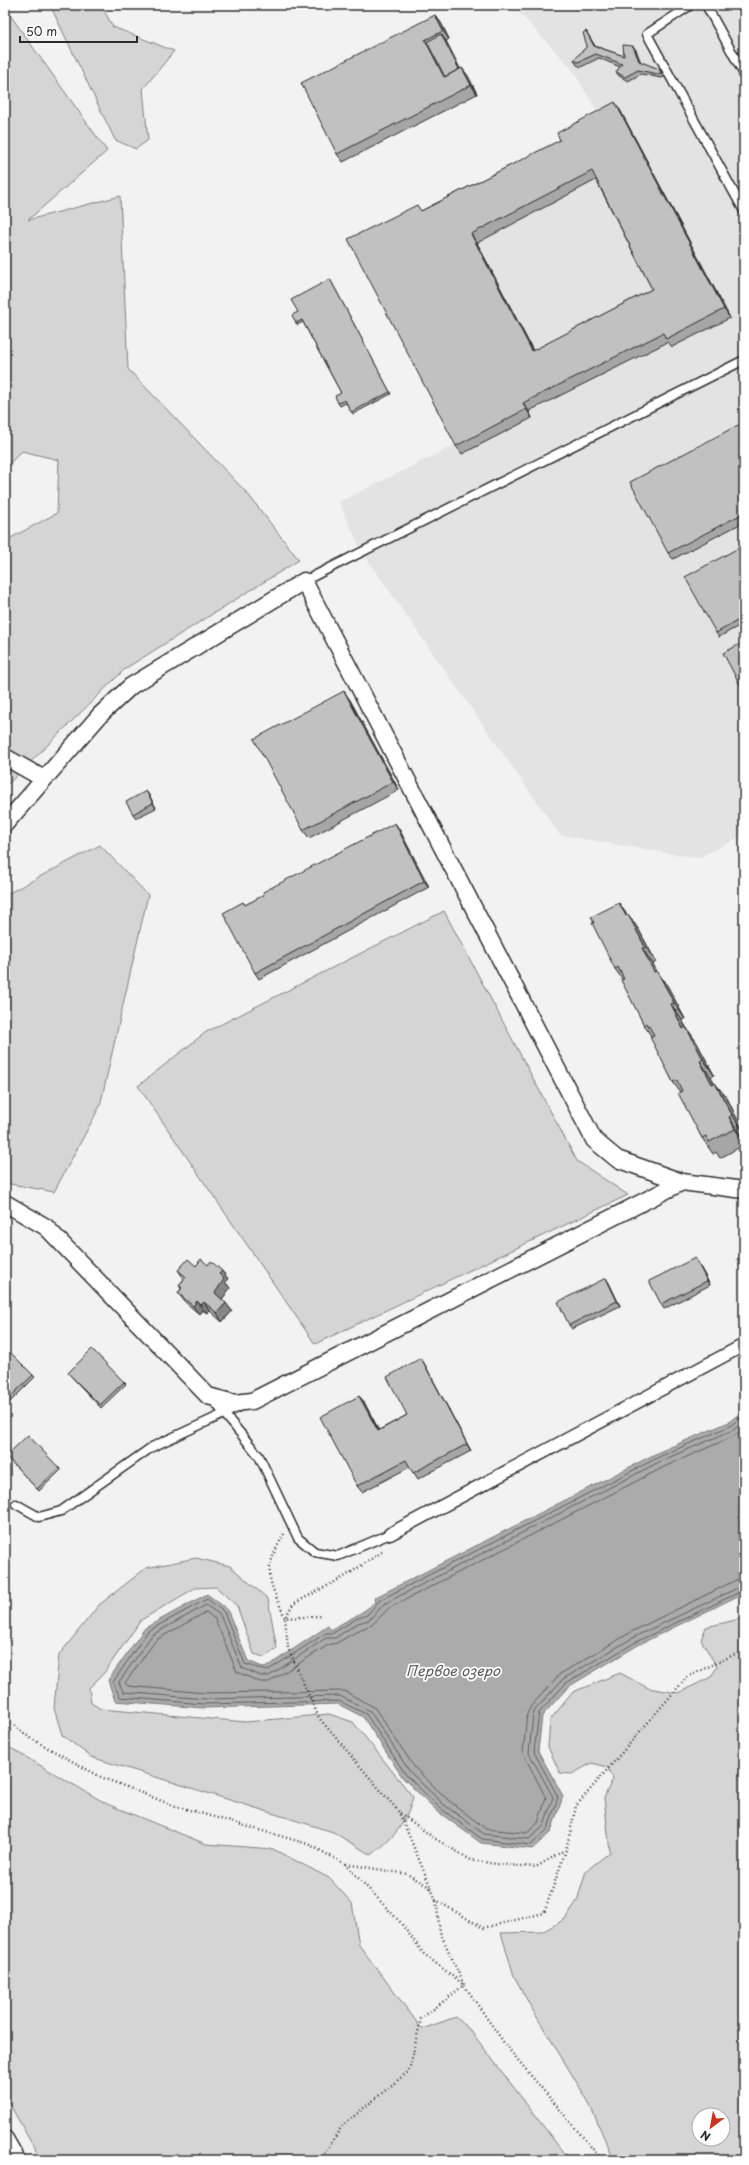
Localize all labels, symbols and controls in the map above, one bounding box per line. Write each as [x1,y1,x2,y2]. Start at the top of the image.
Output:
scale bar [20,18,137,44]
text: 50 m [26,22,57,40]
water label: Первое озеро [406,1660,501,1681]
north arrow [691,2107,731,2147]
text: N [697,2126,714,2145]

